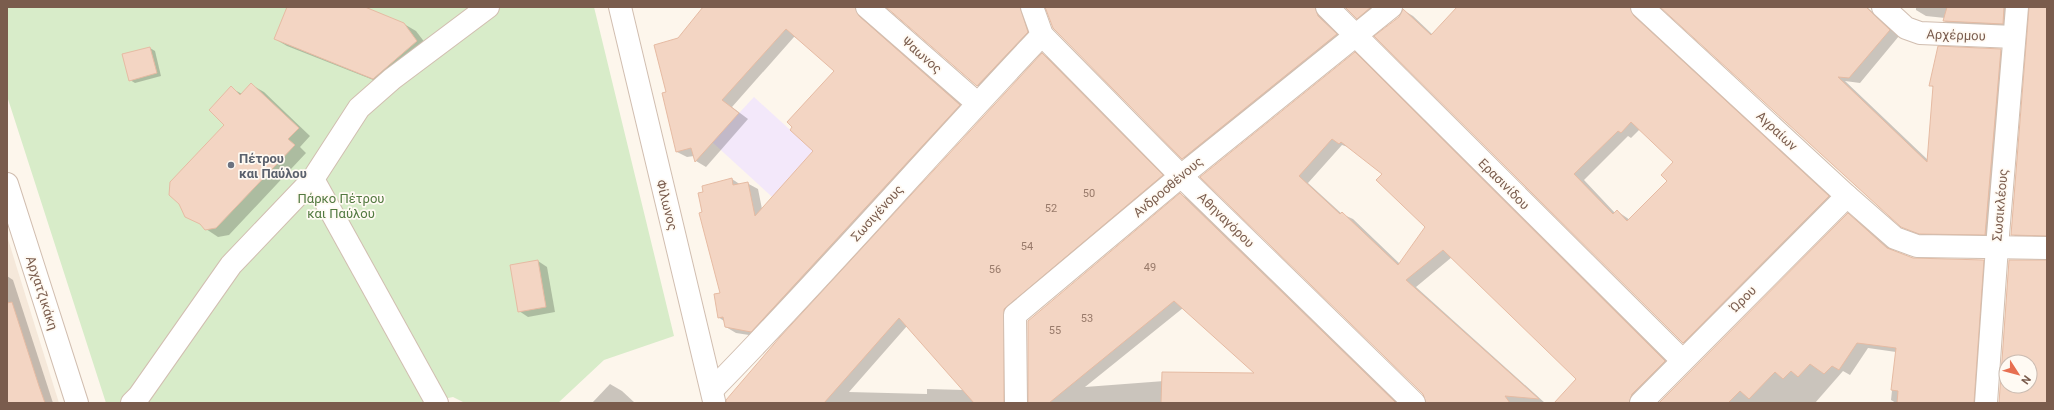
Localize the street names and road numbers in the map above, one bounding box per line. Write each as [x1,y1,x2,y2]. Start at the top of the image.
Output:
street label: Αρχέρμου [1926,26,1986,44]
street label: Ψαωνος [899,34,945,76]
street label: Αγραίων [1753,108,1801,154]
street label: Ανδροσθένους [1130,154,1206,220]
street label: Ερασινίδου [1475,155,1533,213]
street label: Σωσικλέους [1989,168,2011,242]
street label: Φίλωνος [653,178,681,232]
street label: Σωσιγένους [848,182,906,244]
street label: Αθηναγόρου [1195,189,1257,251]
street label: Αρχατζικάκη [23,254,61,332]
street label: Ώρου [1726,283,1759,316]

